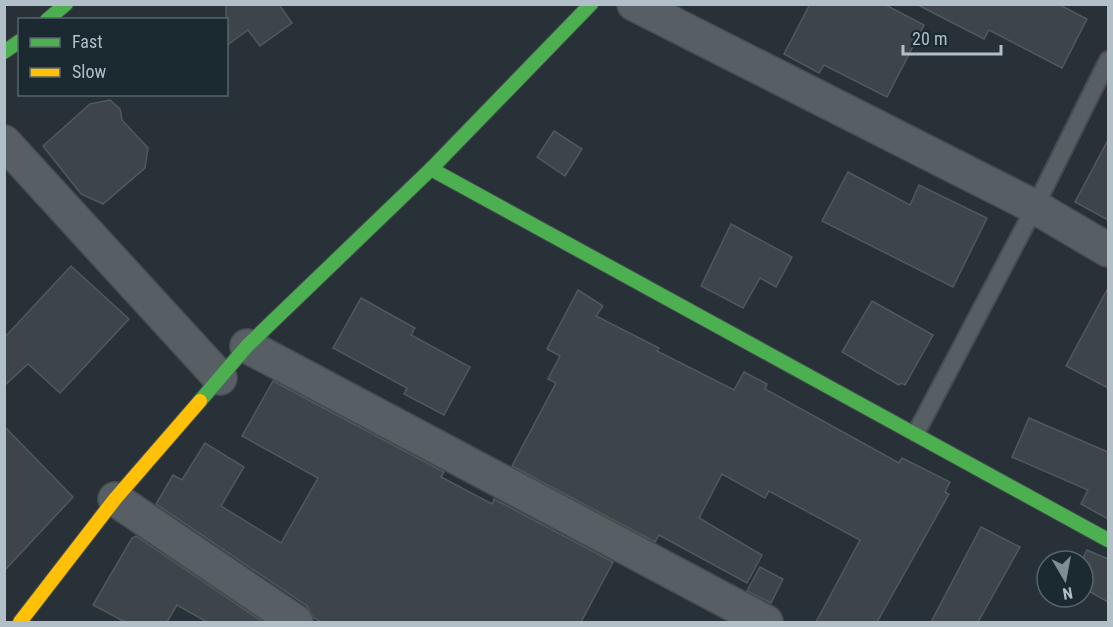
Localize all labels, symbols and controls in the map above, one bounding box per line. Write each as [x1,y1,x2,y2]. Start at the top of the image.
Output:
legend [18,18,228,96]
scale bar [903,18,1000,56]
text: 20 m [912,28,947,49]
text: Fast [72,31,103,52]
text: Slow [72,61,107,82]
north arrow [1035,549,1095,609]
text: N [1061,583,1074,603]

